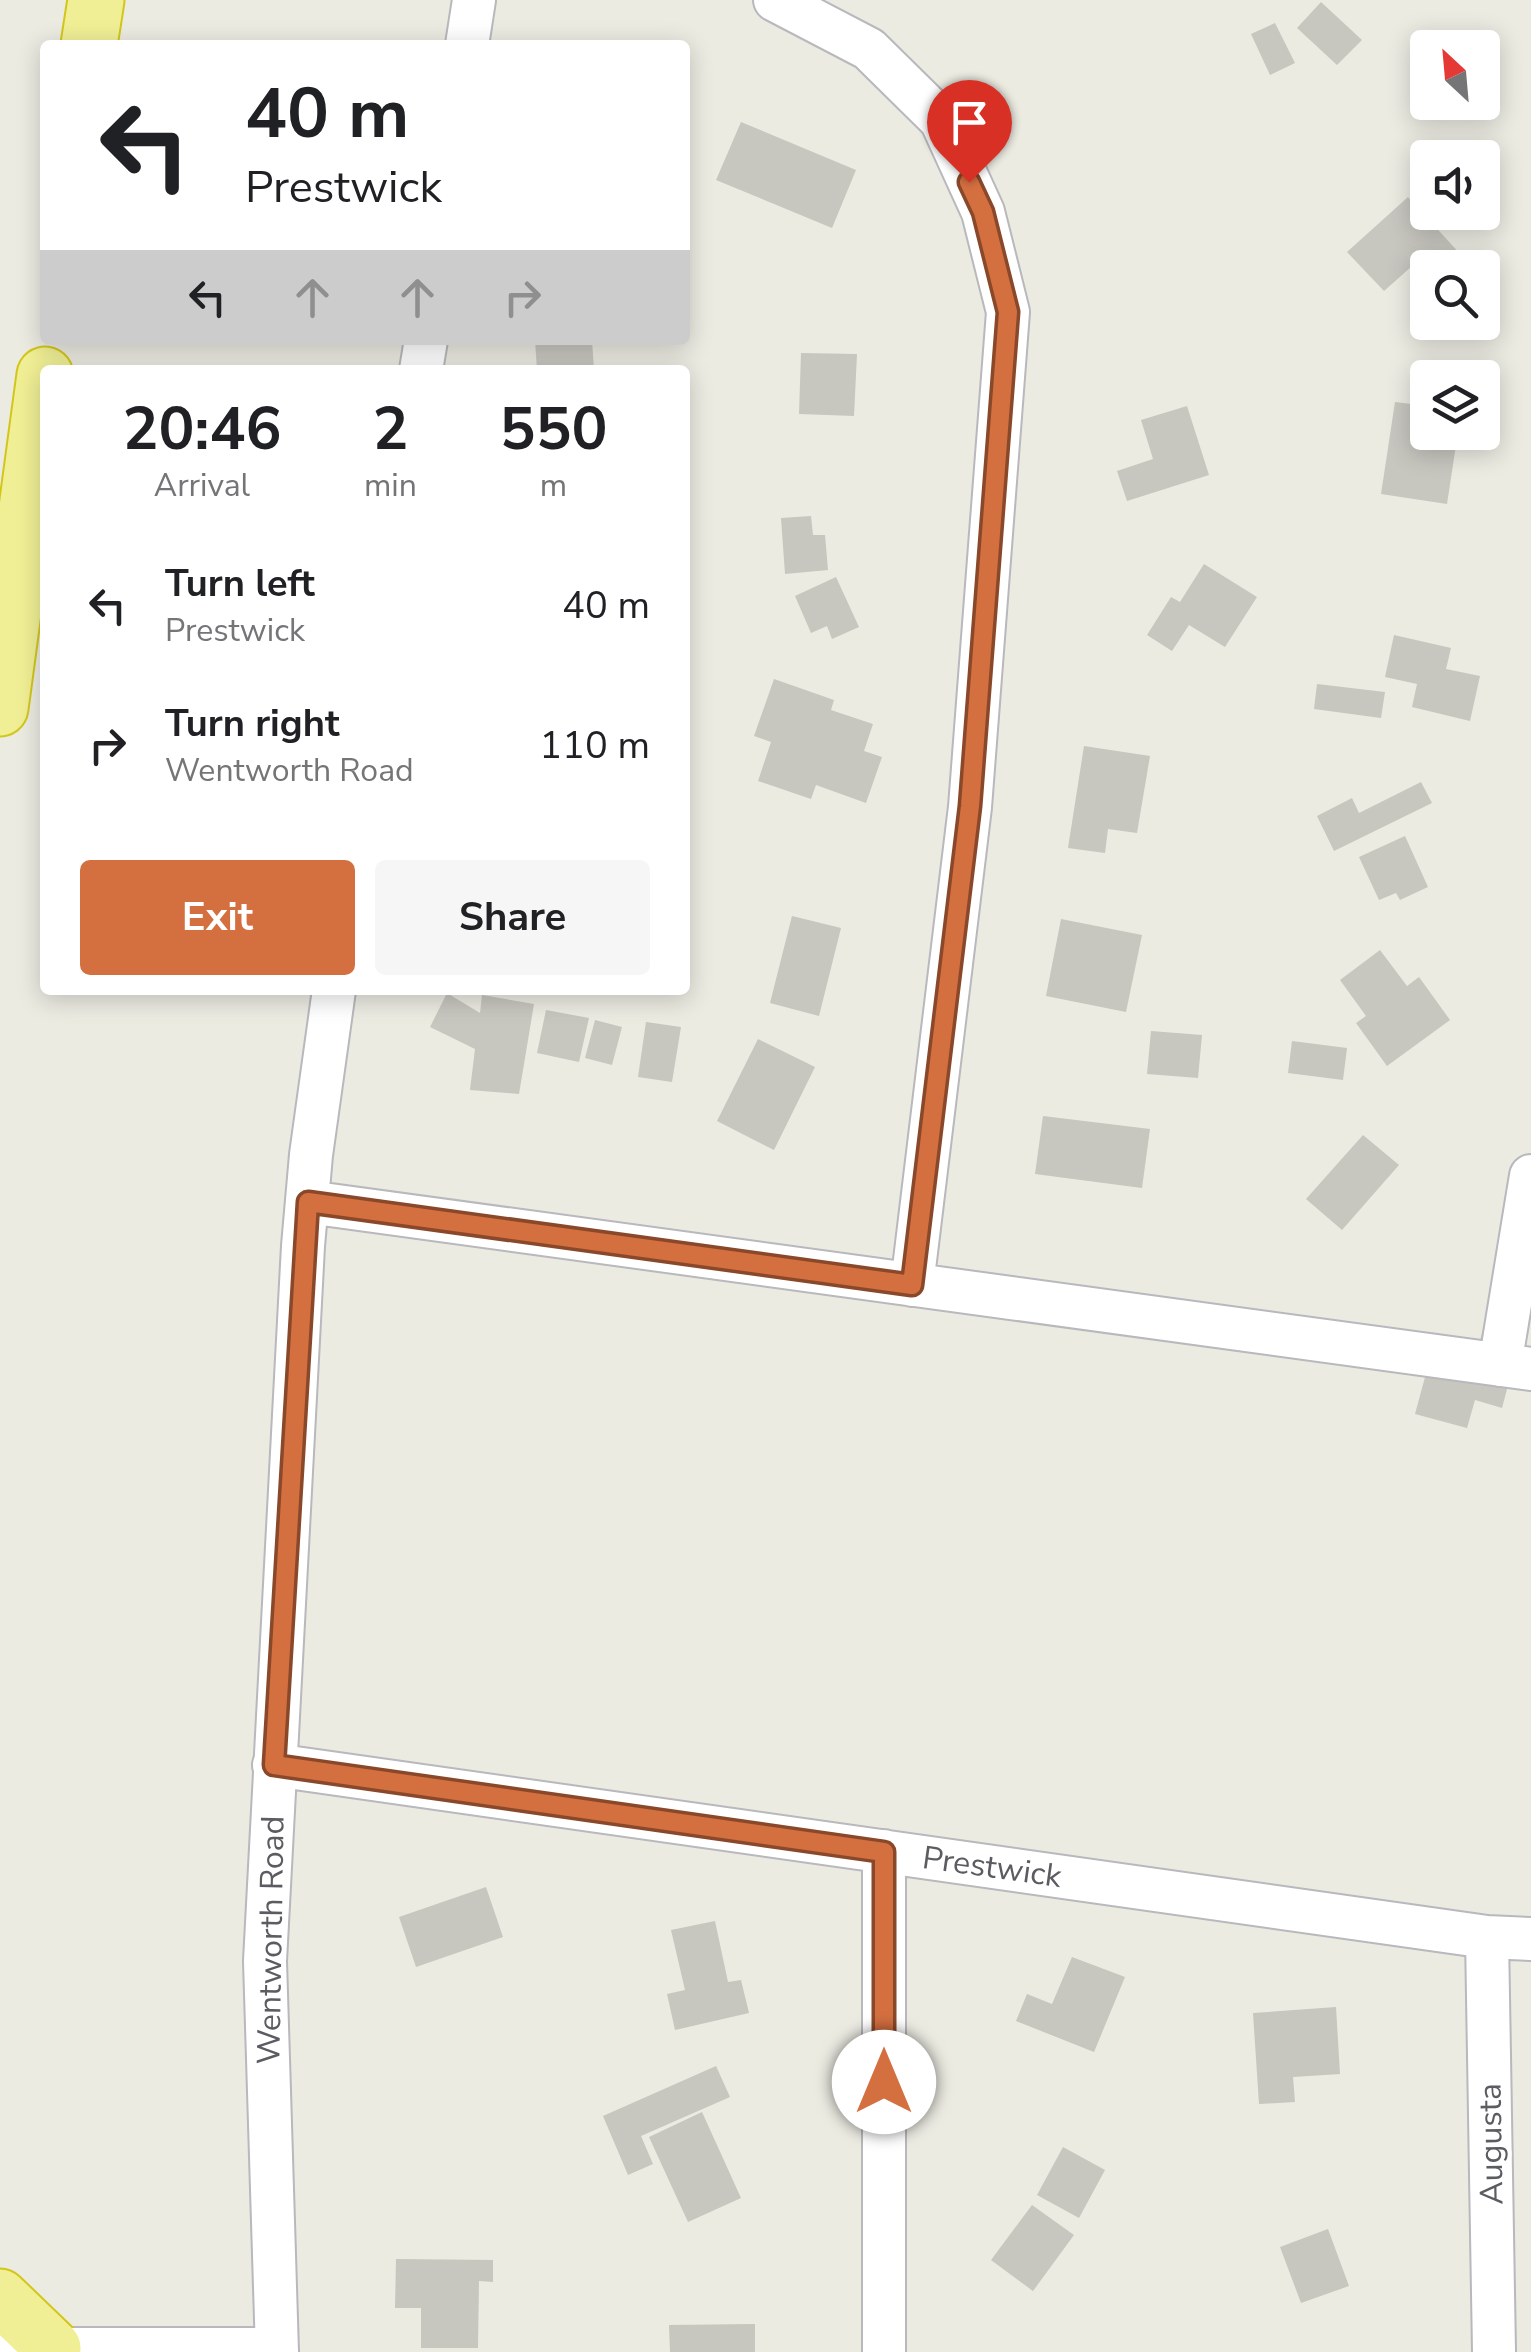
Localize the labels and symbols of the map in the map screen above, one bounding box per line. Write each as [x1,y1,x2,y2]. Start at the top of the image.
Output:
north arrow [1410,30,1500,120]
pin [927,80,1012,183]
street label: Wentworth Road [247,1815,295,2065]
street label: Prestwick [920,1836,1065,1898]
position arrow [832,2030,936,2134]
street label: Augusta [1468,2083,1514,2205]

